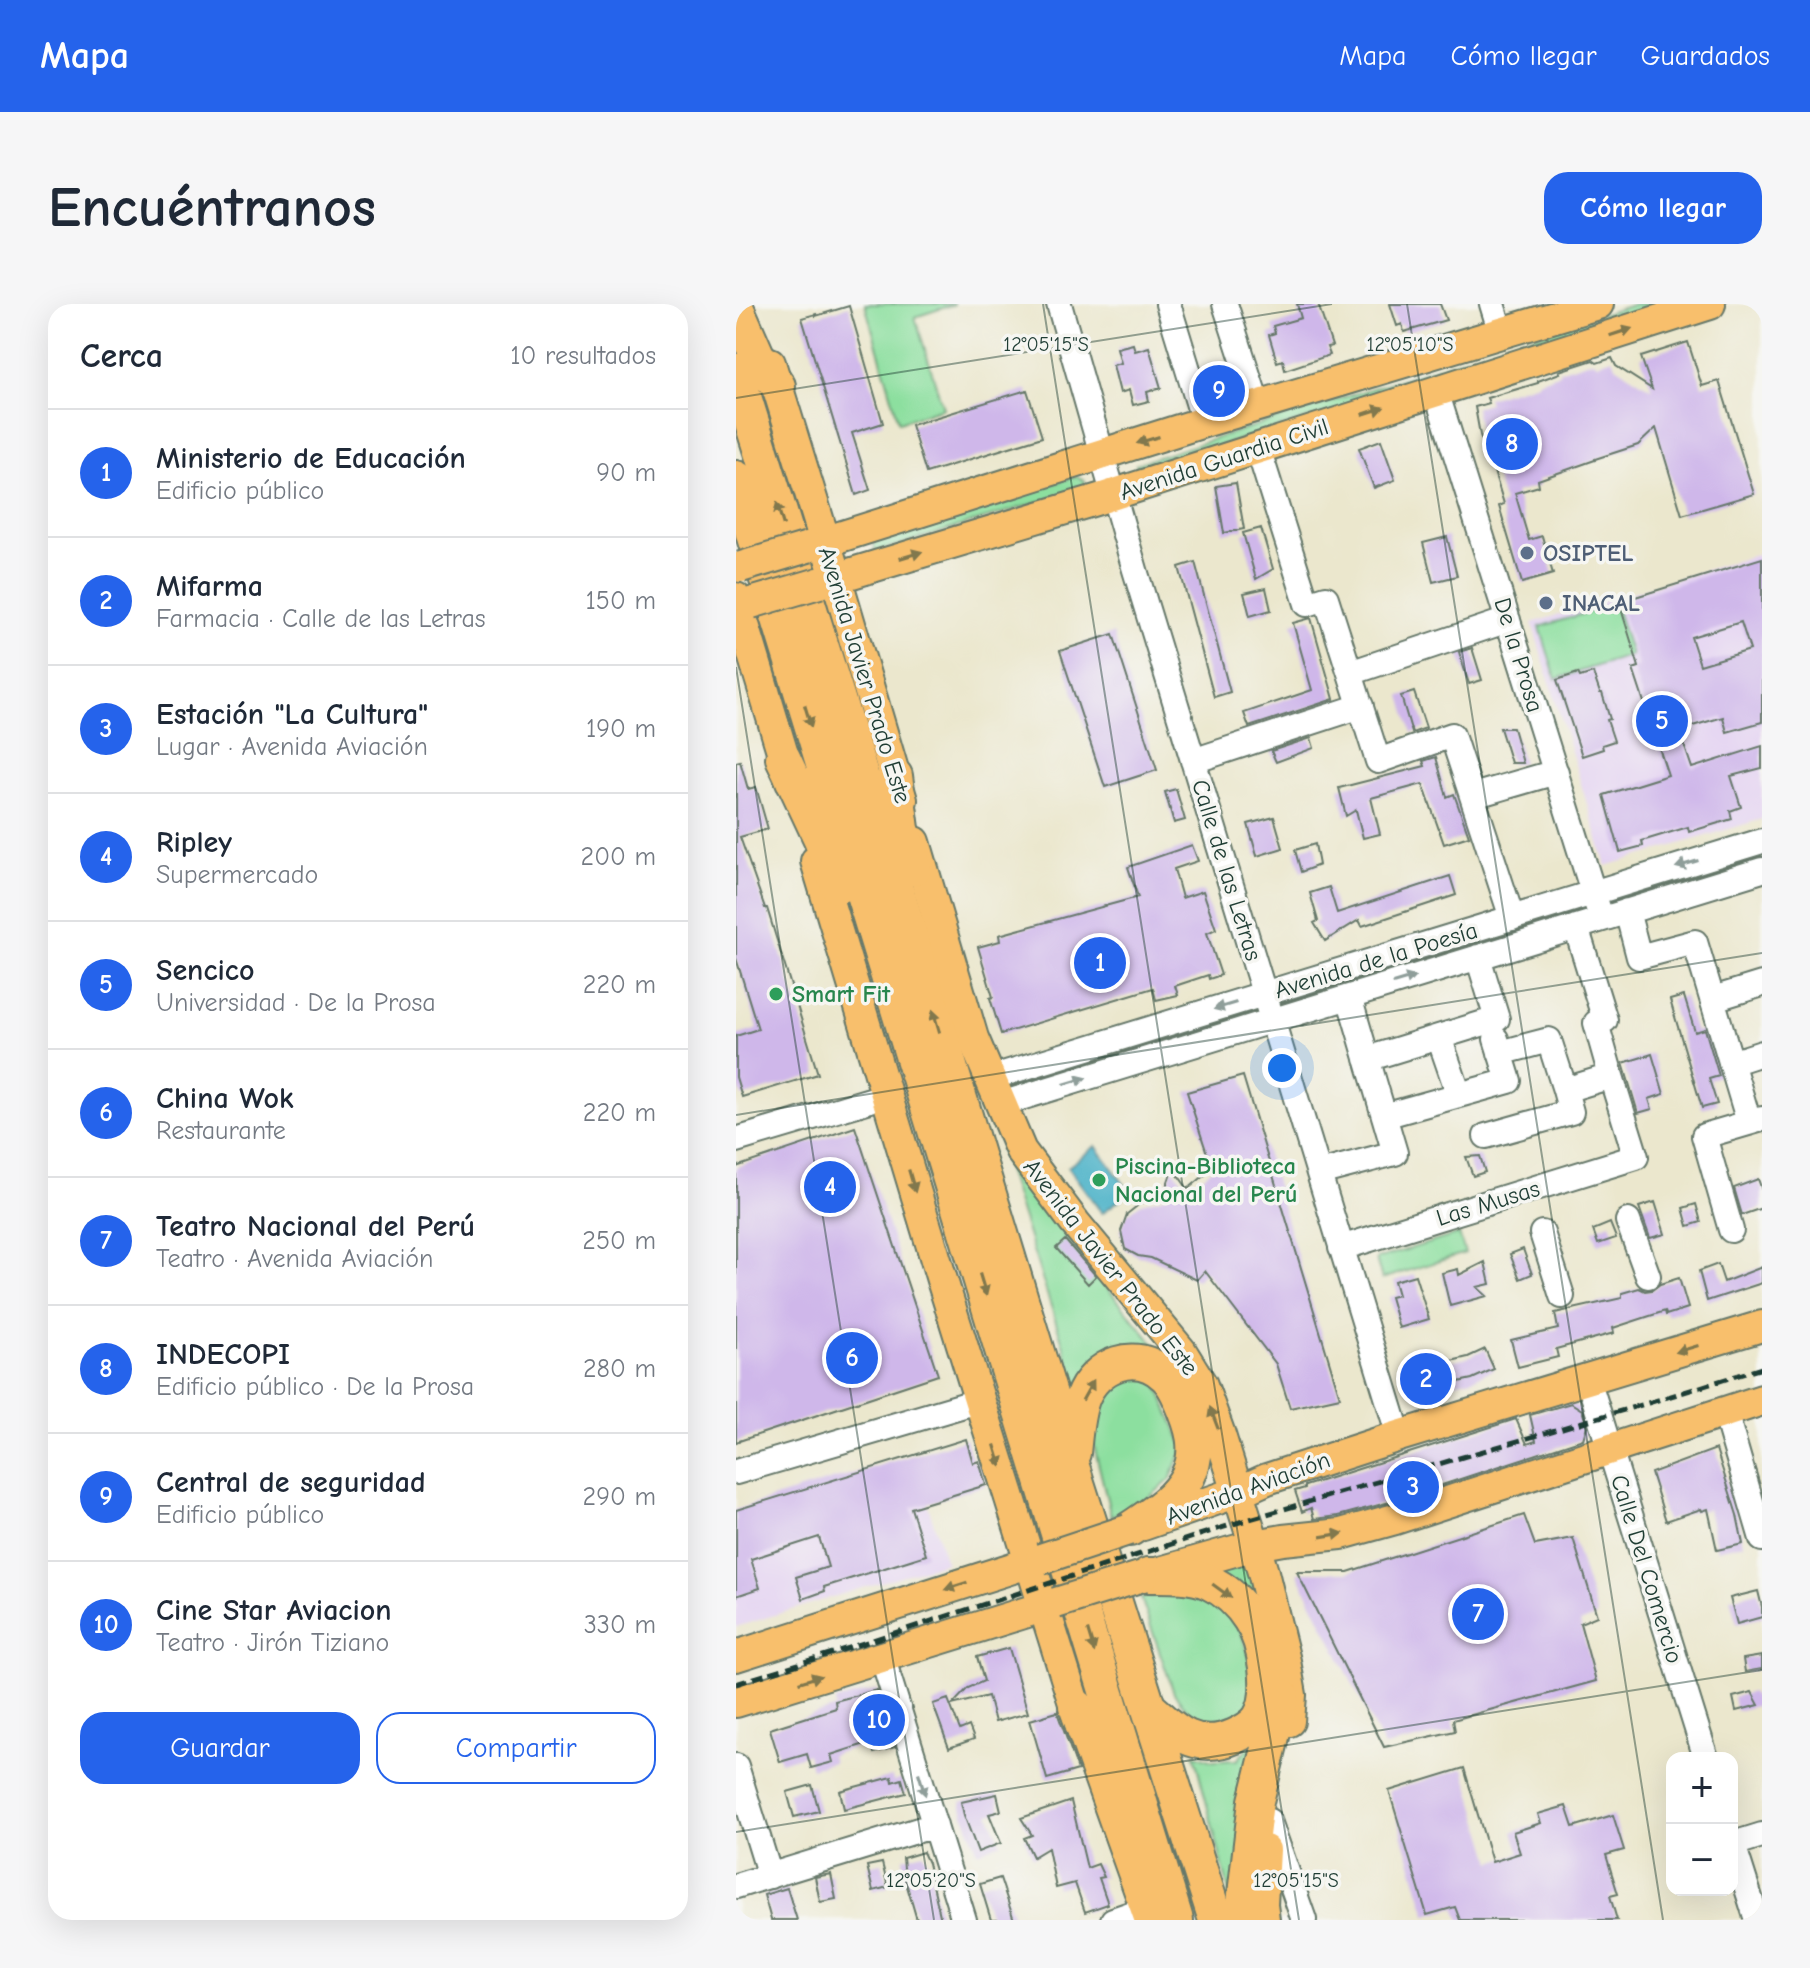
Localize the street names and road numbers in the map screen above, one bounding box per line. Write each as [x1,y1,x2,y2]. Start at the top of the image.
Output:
street label: Avenida Guardia Civil [1116,412,1332,506]
street label: Avenida Javier Prado Este [813,543,917,807]
street label: De la Prosa [1488,594,1550,716]
street label: Calle de las Letras [1186,776,1268,964]
street label: Avenida de la Poesía [1271,916,1481,1004]
street label: Avenida Javier Prado Este [1018,1153,1204,1381]
street label: Las Musas [1433,1174,1543,1232]
street label: Avenida Aviación [1162,1445,1334,1531]
street label: Calle Del Comercio [1605,1471,1689,1667]

